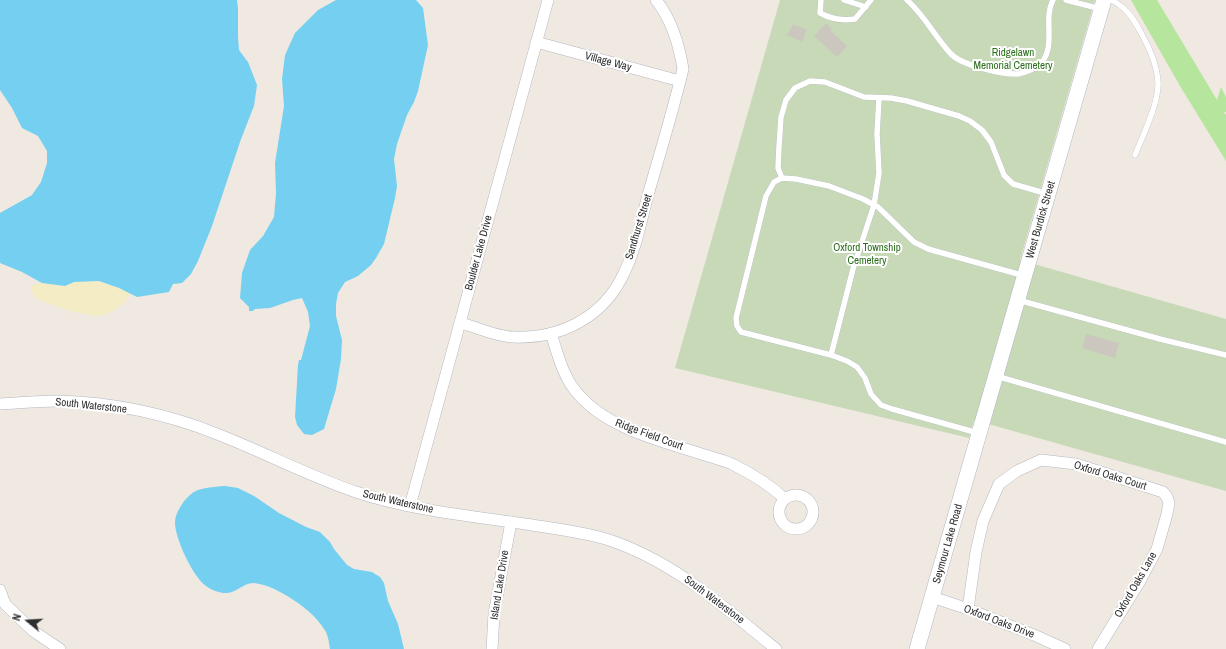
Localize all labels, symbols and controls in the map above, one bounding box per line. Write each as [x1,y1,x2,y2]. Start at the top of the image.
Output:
park label: Ridgelawn Memorial Cemetery [973,46,1053,72]
street label: Village Way [583,49,633,75]
street label: West Burdick Street [1024,180,1058,260]
street label: Sandhurst Street [623,193,655,261]
street label: Boulder Lake Drive [463,214,495,292]
park label: Oxford Township Cemetery [833,241,901,267]
street label: South Waterstone [55,396,127,416]
street label: Ridge Field Court [613,417,685,453]
street label: Oxford Oaks Court [1072,459,1148,493]
street label: South Waterstone [361,487,435,517]
street label: Seymour Lake Road [930,503,966,585]
street label: Island Lake Drive [488,549,512,621]
street label: Oxford Oaks Lane [1112,550,1160,620]
street label: South Waterstone [681,573,747,627]
north arrow [8,601,48,641]
street label: Oxford Oaks Drive [962,602,1036,642]
text: N [9,612,24,623]

